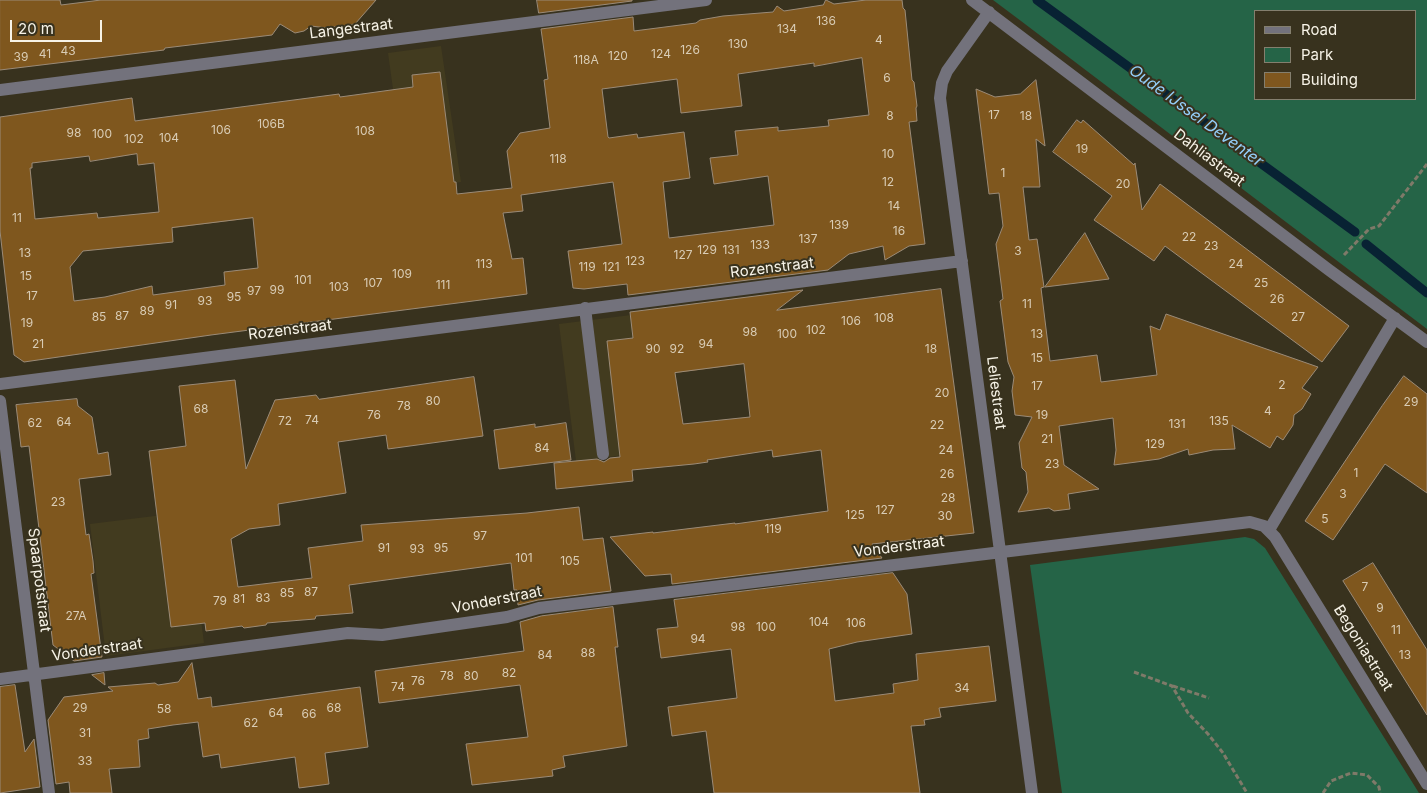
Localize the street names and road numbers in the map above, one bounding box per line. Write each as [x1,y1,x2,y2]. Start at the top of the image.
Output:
street label: Langestraat [308,15,394,43]
street label: Dahliastraat [1170,126,1248,190]
street label: Rozenstraat [729,254,815,282]
street label: Rozenstraat [247,316,333,344]
street label: Leliestraat [983,355,1009,431]
street label: Spaarpotstraat [24,527,54,633]
street label: Vonderstraat [853,533,945,561]
street label: Vonderstraat [450,582,544,618]
street label: Begoniastraat [1329,602,1397,694]
street label: Vonderstraat [51,635,143,665]

